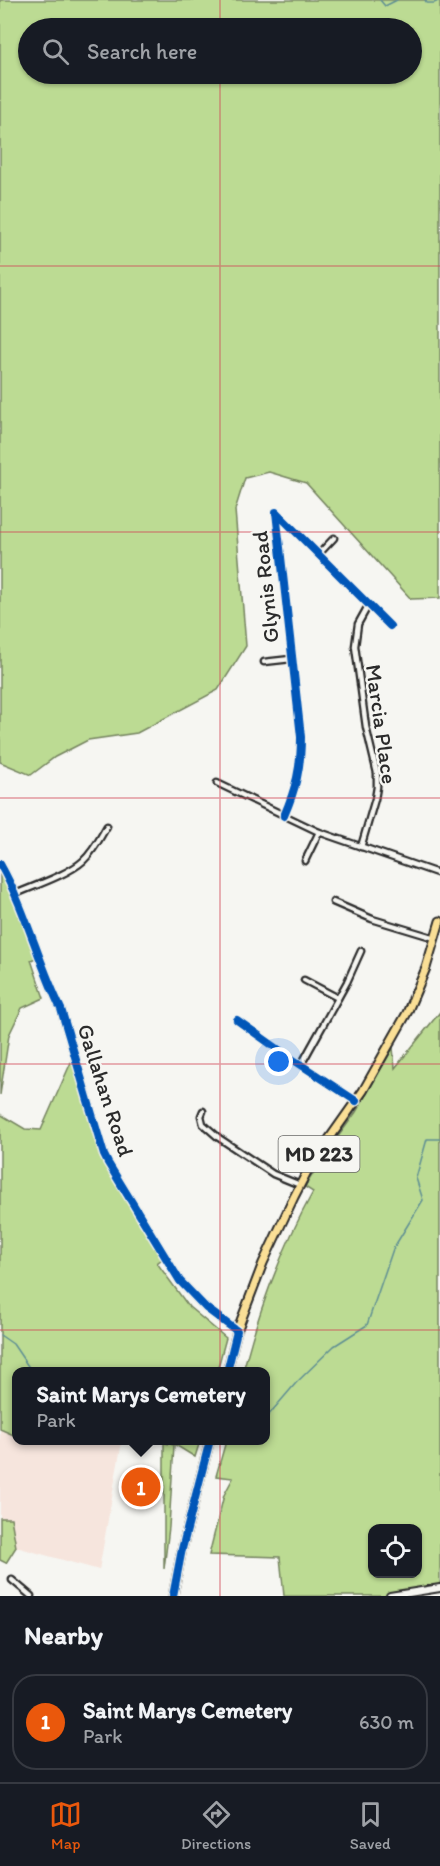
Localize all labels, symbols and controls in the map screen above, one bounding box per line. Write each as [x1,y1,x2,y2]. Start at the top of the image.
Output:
search box [18,18,422,84]
icon: search [39,35,72,68]
text: Search here [87,38,197,65]
street label: Glynis Road [246,530,285,644]
street label: Marcia Place [360,663,403,786]
street label: Gallahan Road [71,1021,140,1160]
your location [264,1047,293,1076]
road number: MD 223 [278,1136,360,1172]
popup [12,1367,270,1445]
text: Saint Marys Cemetery [36,1381,246,1408]
text: Park [36,1408,76,1432]
pin: 1 [122,1464,160,1510]
map controls [368,1524,422,1578]
button: locate [368,1524,422,1578]
text: Nearby [24,1619,103,1651]
text: Saint Marys Cemetery [83,1697,292,1724]
text: 1 [41,1710,50,1734]
text: 630 m [359,1710,414,1734]
text: Park [83,1724,122,1748]
tab: Map [49,1798,82,1853]
tab: Directions [181,1798,251,1853]
tab: Saved [350,1798,391,1853]

